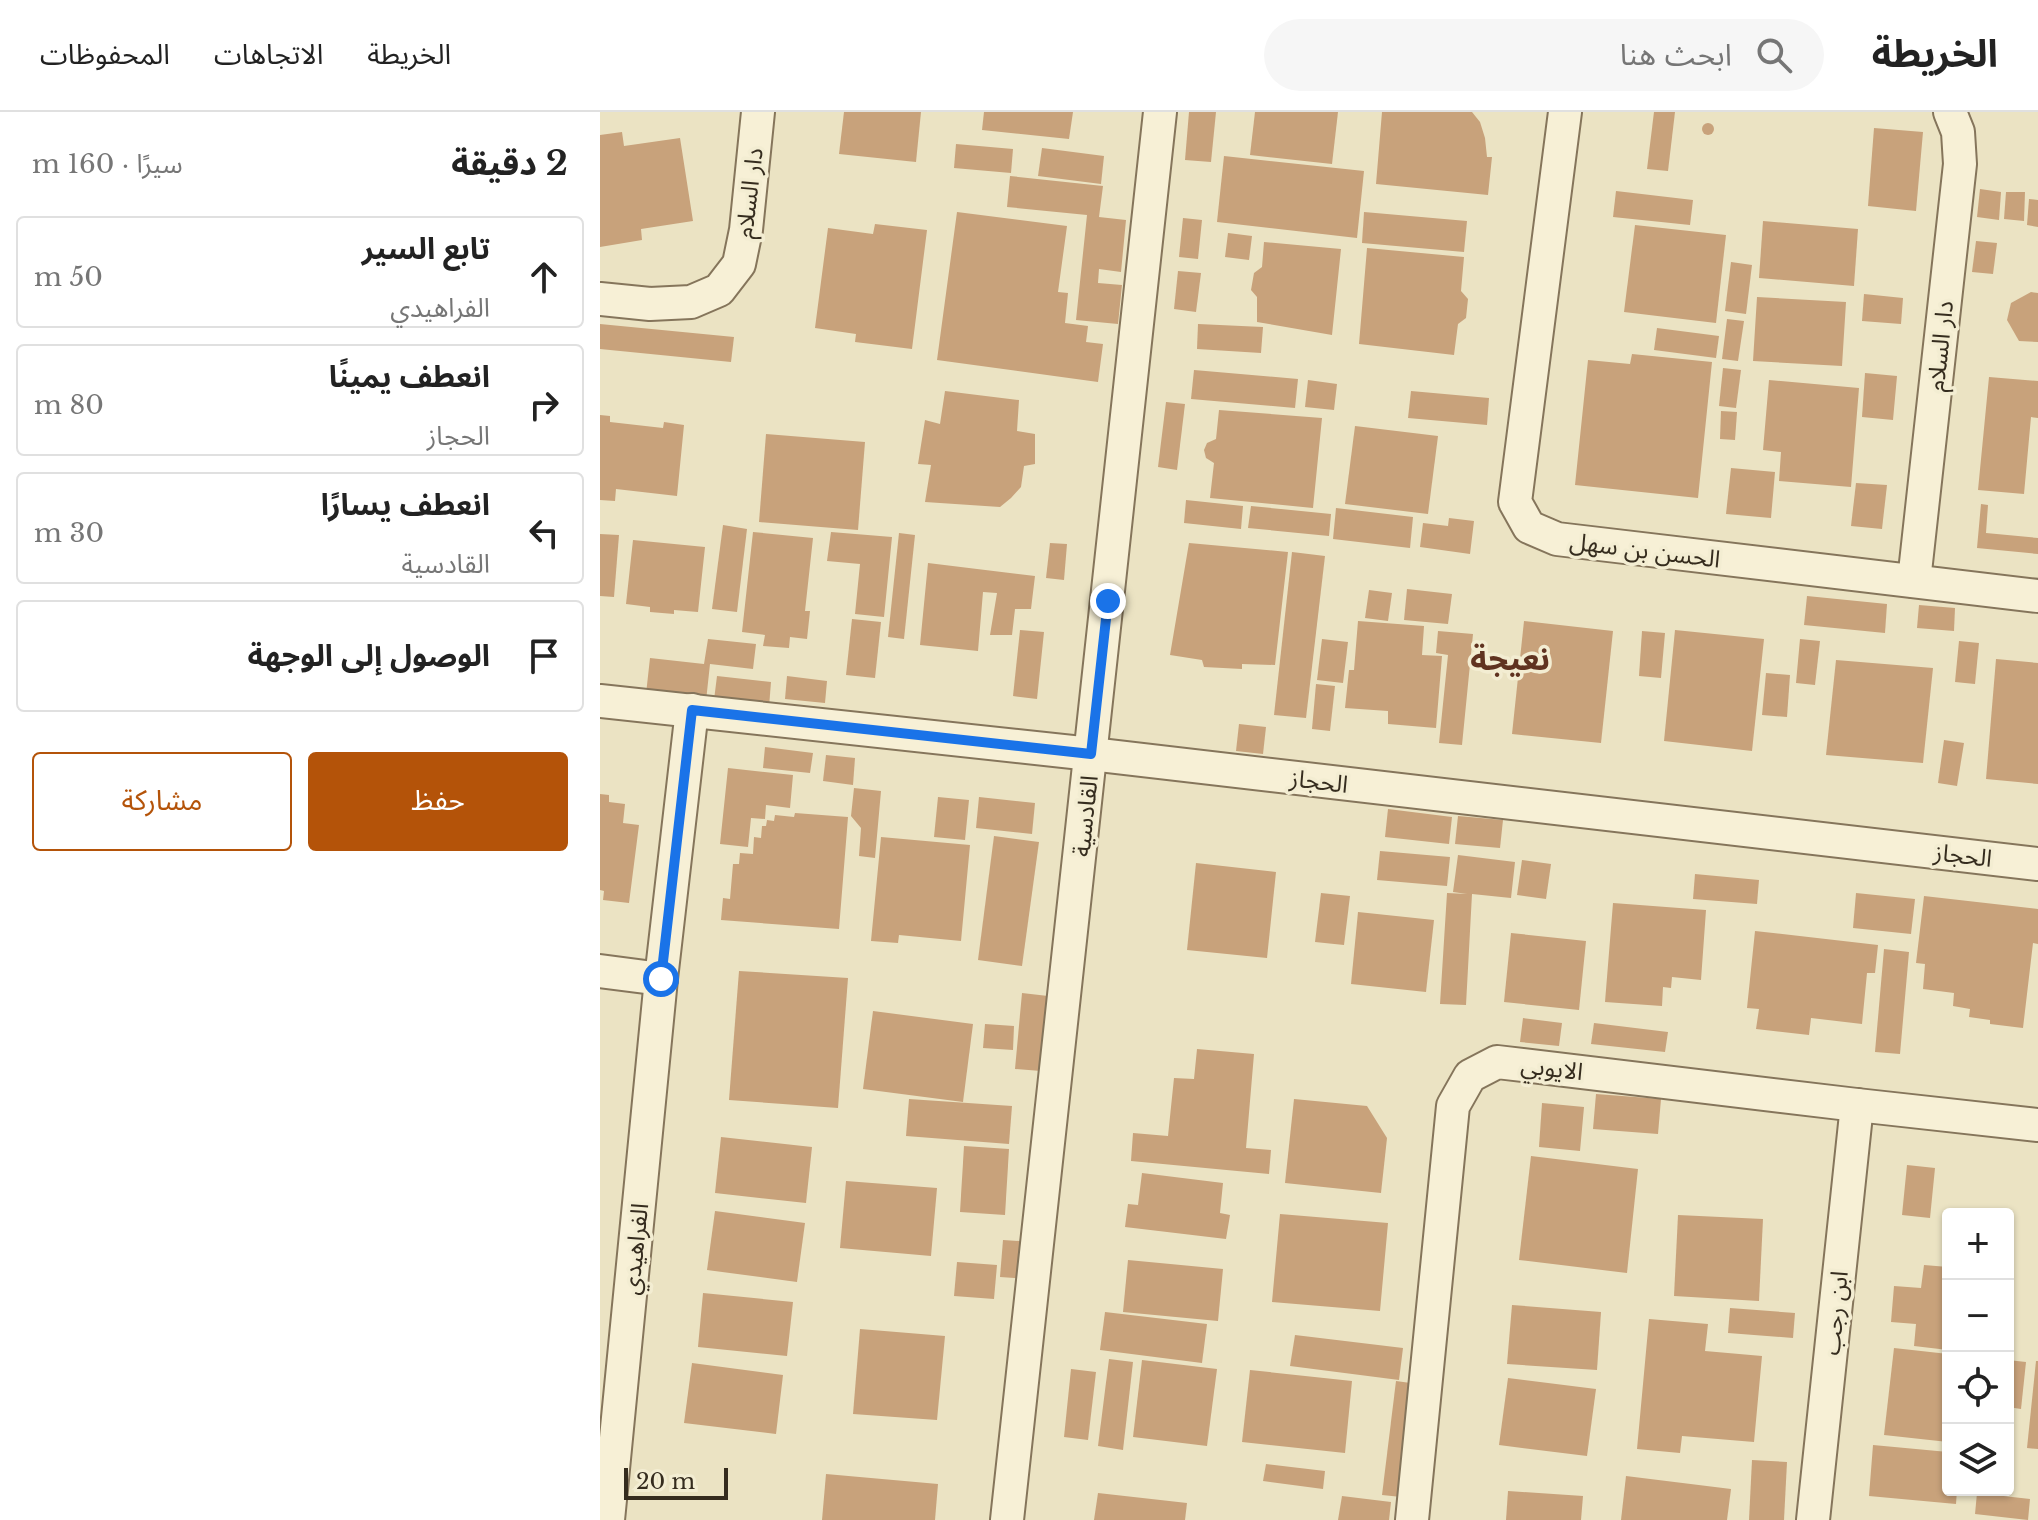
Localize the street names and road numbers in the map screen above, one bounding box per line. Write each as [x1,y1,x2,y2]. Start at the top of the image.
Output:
street label: دار السلام [729,146,773,241]
street label: دار السلام [1921,299,1963,393]
street label: الحسن بن سهل [1568,526,1722,574]
street label: الحجاز [1287,763,1350,799]
street label: القادسية [1066,774,1104,858]
street label: الحجاز [1931,837,1994,873]
street label: الايوبي [1519,1050,1585,1091]
street label: الفراهيدي [616,1202,659,1297]
street label: ابن رجب [1816,1269,1854,1357]

